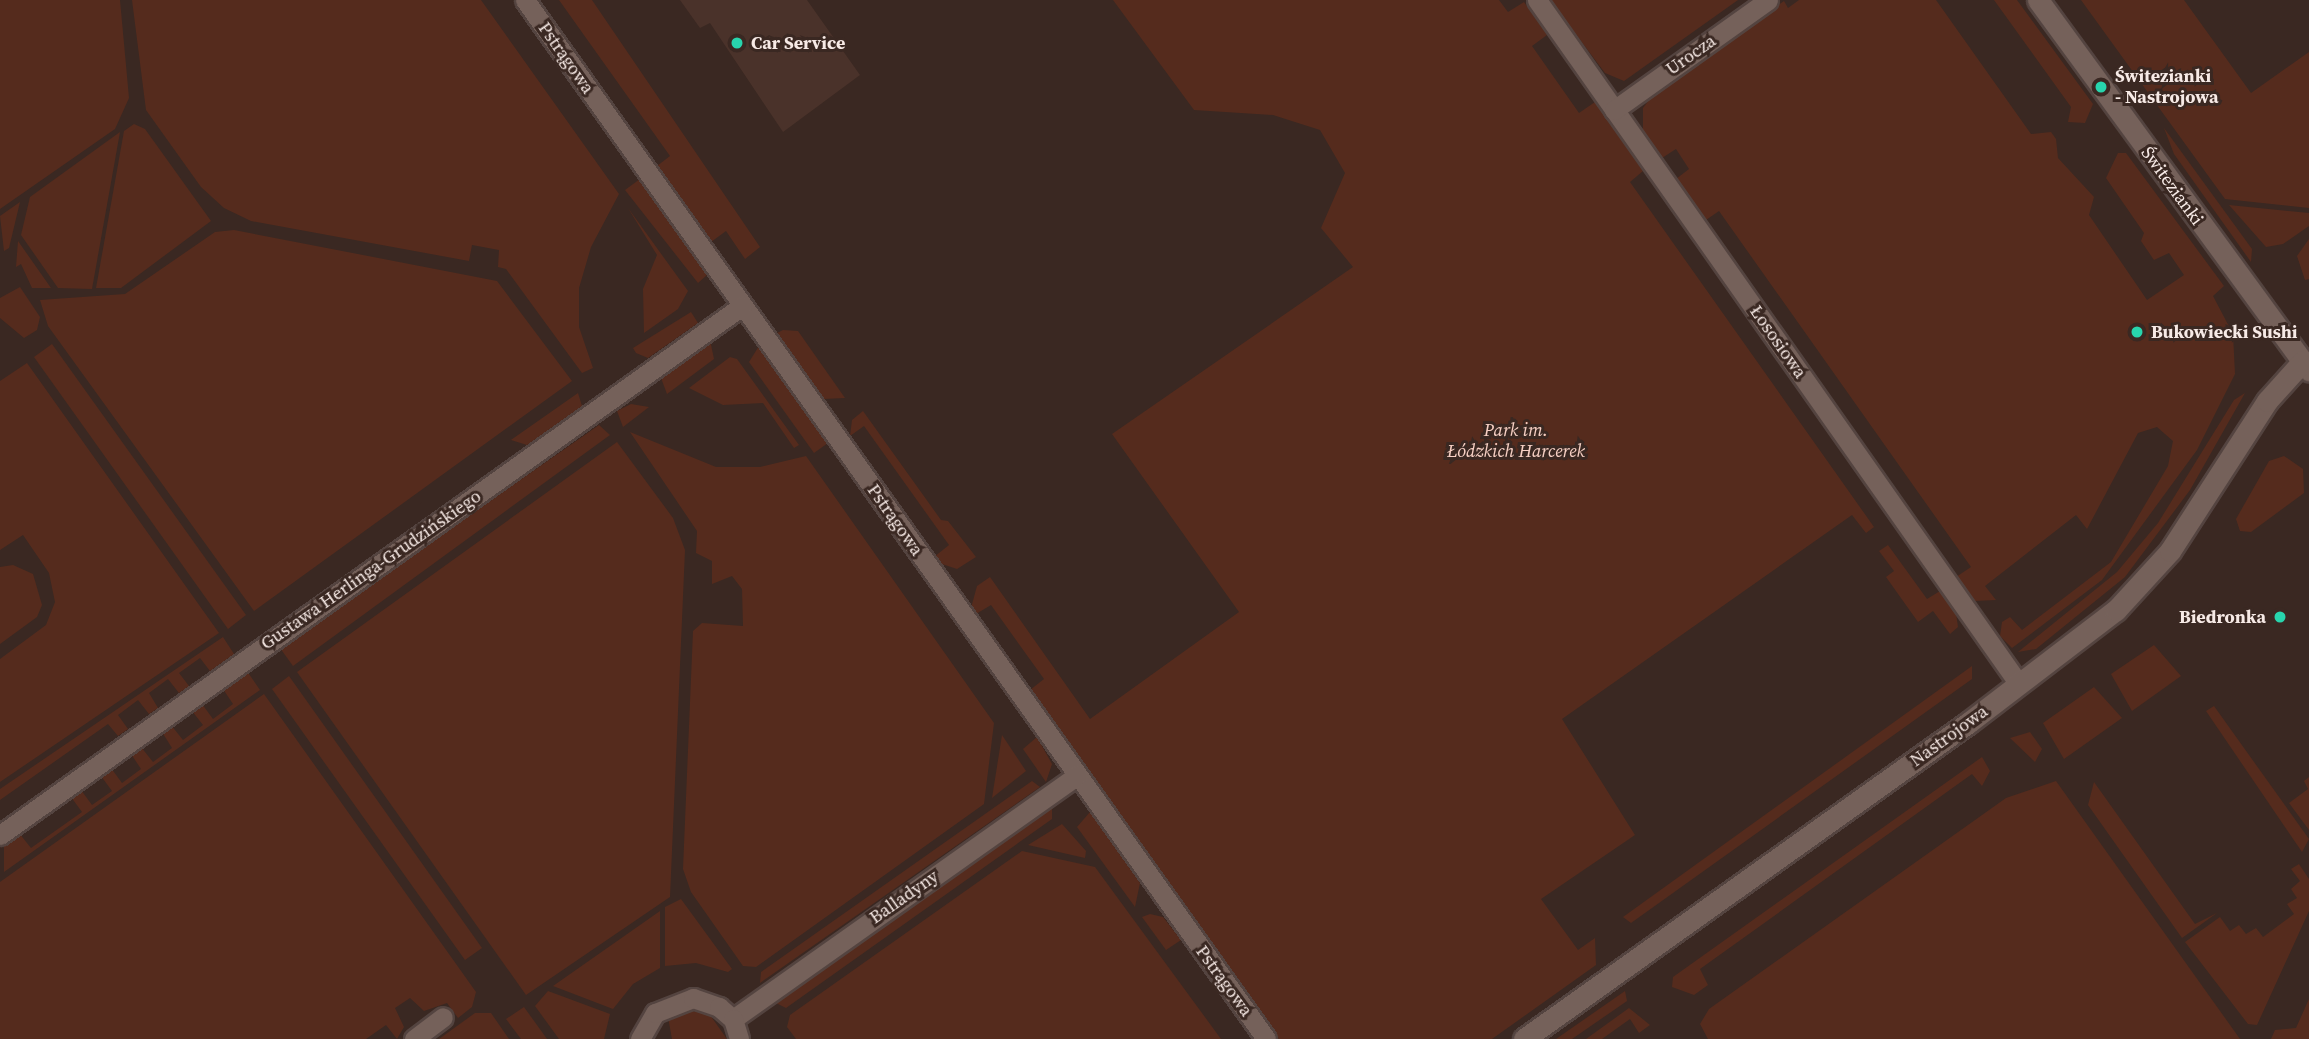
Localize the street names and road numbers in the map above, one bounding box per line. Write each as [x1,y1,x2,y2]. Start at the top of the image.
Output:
street label: Pstrągowa [534,18,598,98]
street label: Urocza [1662,30,1720,80]
street label: Świtezianki [2136,143,2208,229]
street label: Łososiowa [1745,301,1811,383]
street label: Pstrągowa [863,480,927,560]
street label: Gustawa Herlinga-Grudzińskiego [257,486,485,654]
street label: Nastrojowa [1906,701,1992,771]
street label: Balladyny [865,865,943,929]
street label: Pstrągowa [1191,941,1257,1021]

